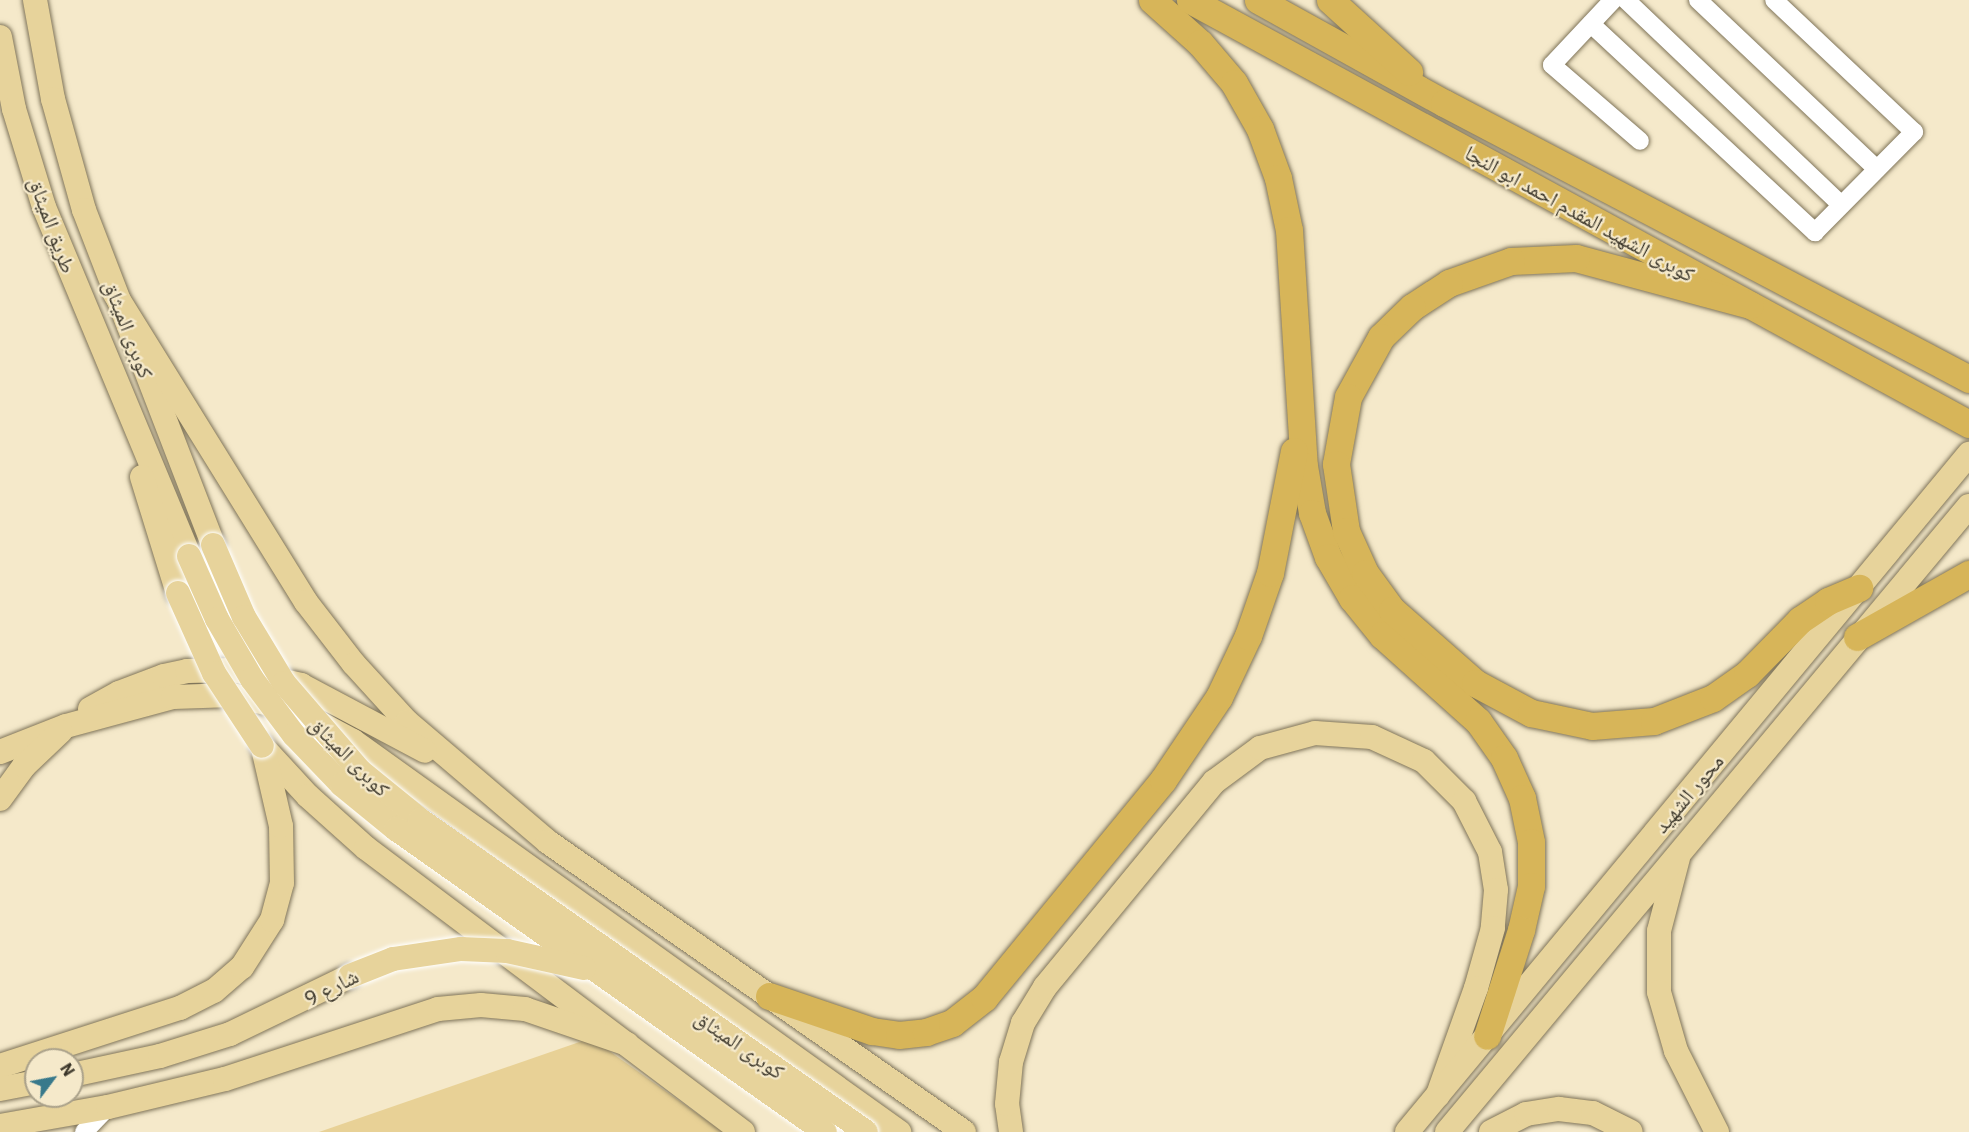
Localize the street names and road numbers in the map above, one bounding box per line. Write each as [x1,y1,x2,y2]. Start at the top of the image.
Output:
street label: كوبرى الشهيد المقدم احمد ابو النجا [1461,139,1699,287]
street label: طريق الميثاق [24,174,82,276]
street label: كوبرى الميثاق [99,276,159,382]
street label: كوبرى الميثاق [305,711,395,801]
street label: محور الشهيد [1648,748,1728,838]
street label: شارع 9 [300,963,362,1011]
street label: كوبرى الميثاق [691,1004,789,1084]

